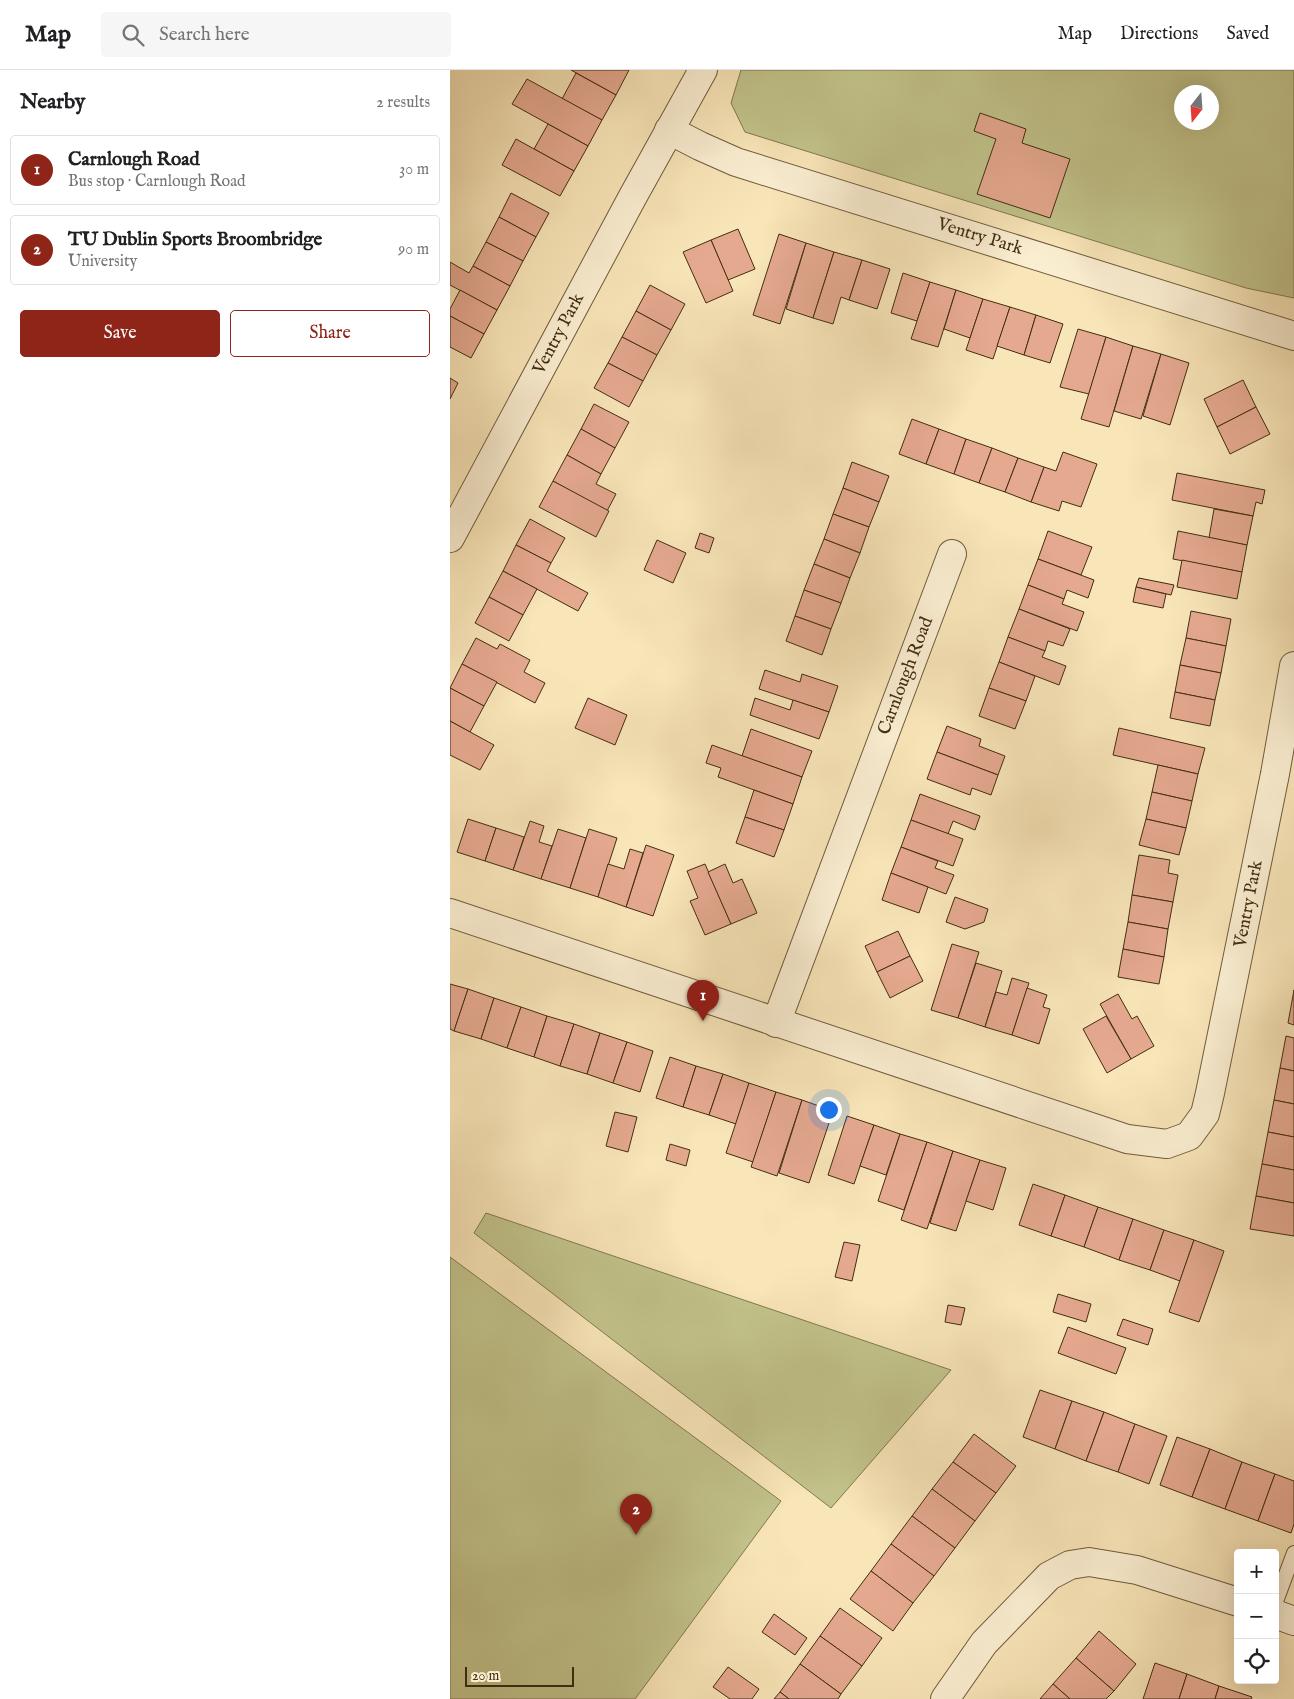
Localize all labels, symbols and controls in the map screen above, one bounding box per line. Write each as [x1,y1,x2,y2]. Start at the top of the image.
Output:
search box [101,12,451,57]
text: Map [25,19,71,50]
icon: search [119,21,147,49]
text: Search here [159,23,250,47]
text: Map [1058,23,1092,46]
text: Directions [1120,23,1198,46]
text: Saved [1226,23,1269,46]
north arrow [1174,85,1219,130]
text: Nearby [20,89,85,116]
text: 2 results [376,93,430,113]
text: Carnlough Road [68,148,200,172]
text: 1 [34,160,40,180]
text: 30 m [399,160,429,180]
text: Bus stop · Carnlough Road [68,172,246,192]
street label: Ventry Park [933,213,1026,261]
text: TU Dublin Sports Broombridge [68,228,322,252]
text: 2 [33,240,41,260]
text: 90 m [398,240,429,260]
text: University [68,252,137,272]
street label: Ventry Park [528,289,590,379]
button: Save [20,310,220,357]
button: Share [230,310,430,357]
street label: Carnlough Road [873,613,939,738]
street label: Ventry Park [1229,858,1269,951]
pin: 1 [687,980,719,1021]
your location [816,1097,842,1123]
pin: 2 [620,1494,652,1535]
map controls [1234,1549,1279,1684]
button: + [1234,1549,1279,1594]
button: − [1234,1594,1279,1639]
button: locate [1234,1639,1279,1684]
scale bar [465,1664,574,1687]
text: 20 m [472,1667,499,1685]

